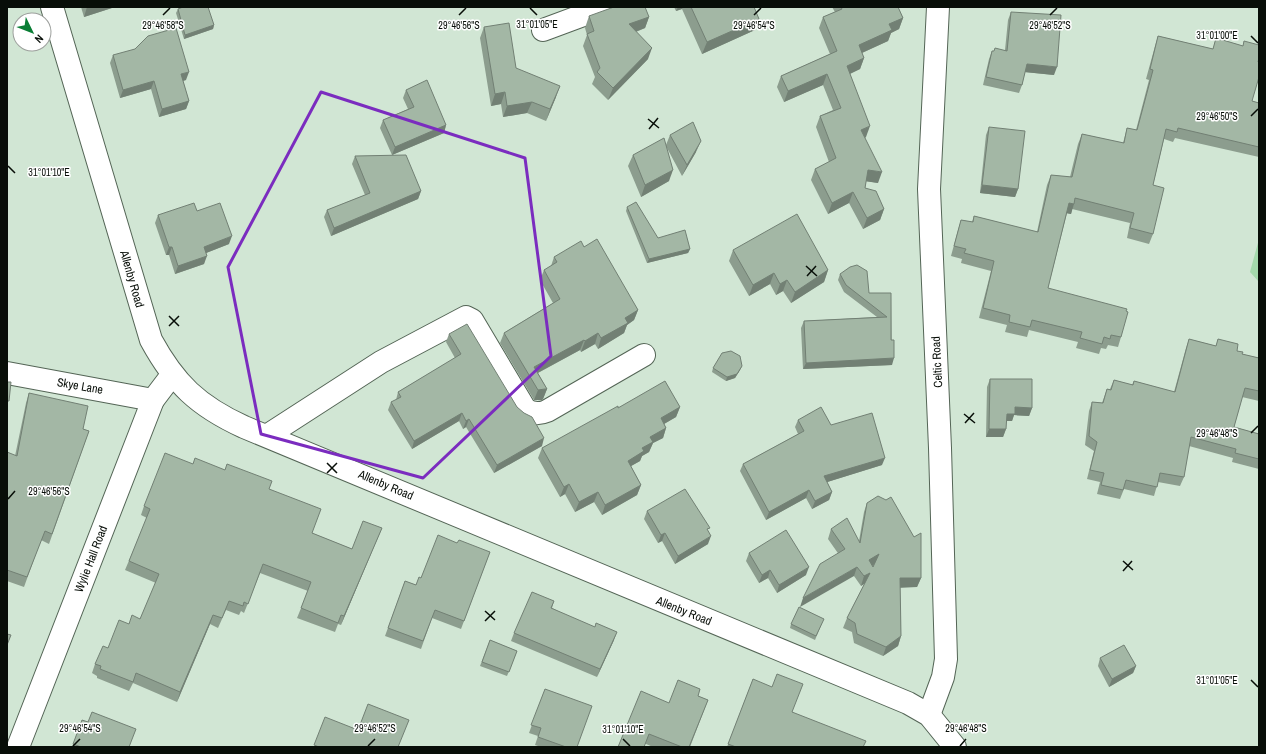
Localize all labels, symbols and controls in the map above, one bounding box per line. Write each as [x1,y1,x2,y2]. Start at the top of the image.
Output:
north arrow [12,12,52,52]
text: 31°01'05"E [516,18,558,31]
text: 29°46'58"S [142,19,184,32]
text: 29°46'56"S [438,19,480,32]
text: 29°46'54"S [733,19,775,32]
text: 29°46'52"S [1029,19,1071,32]
text: 31°01'00"E [1196,29,1238,42]
text: N [32,32,47,46]
text: 29°46'50"S [1196,110,1238,123]
text: 31°01'10"E [28,166,70,179]
street label: Allenby Road [116,248,148,309]
street label: Celtic Road [928,336,946,388]
street label: Skye Lane [56,374,104,398]
text: 29°46'48"S [1196,427,1238,440]
street label: Allenby Road [355,466,416,504]
text: 29°46'56"S [28,485,70,498]
street label: Wylie Hall Road [71,523,111,595]
street label: Allenby Road [653,592,714,629]
text: 31°01'05"E [1196,674,1238,687]
text: 29°46'54"S [59,722,101,735]
text: 29°46'52"S [354,722,396,735]
text: 29°46'48"S [945,722,987,735]
text: 31°01'10"E [602,723,644,736]

